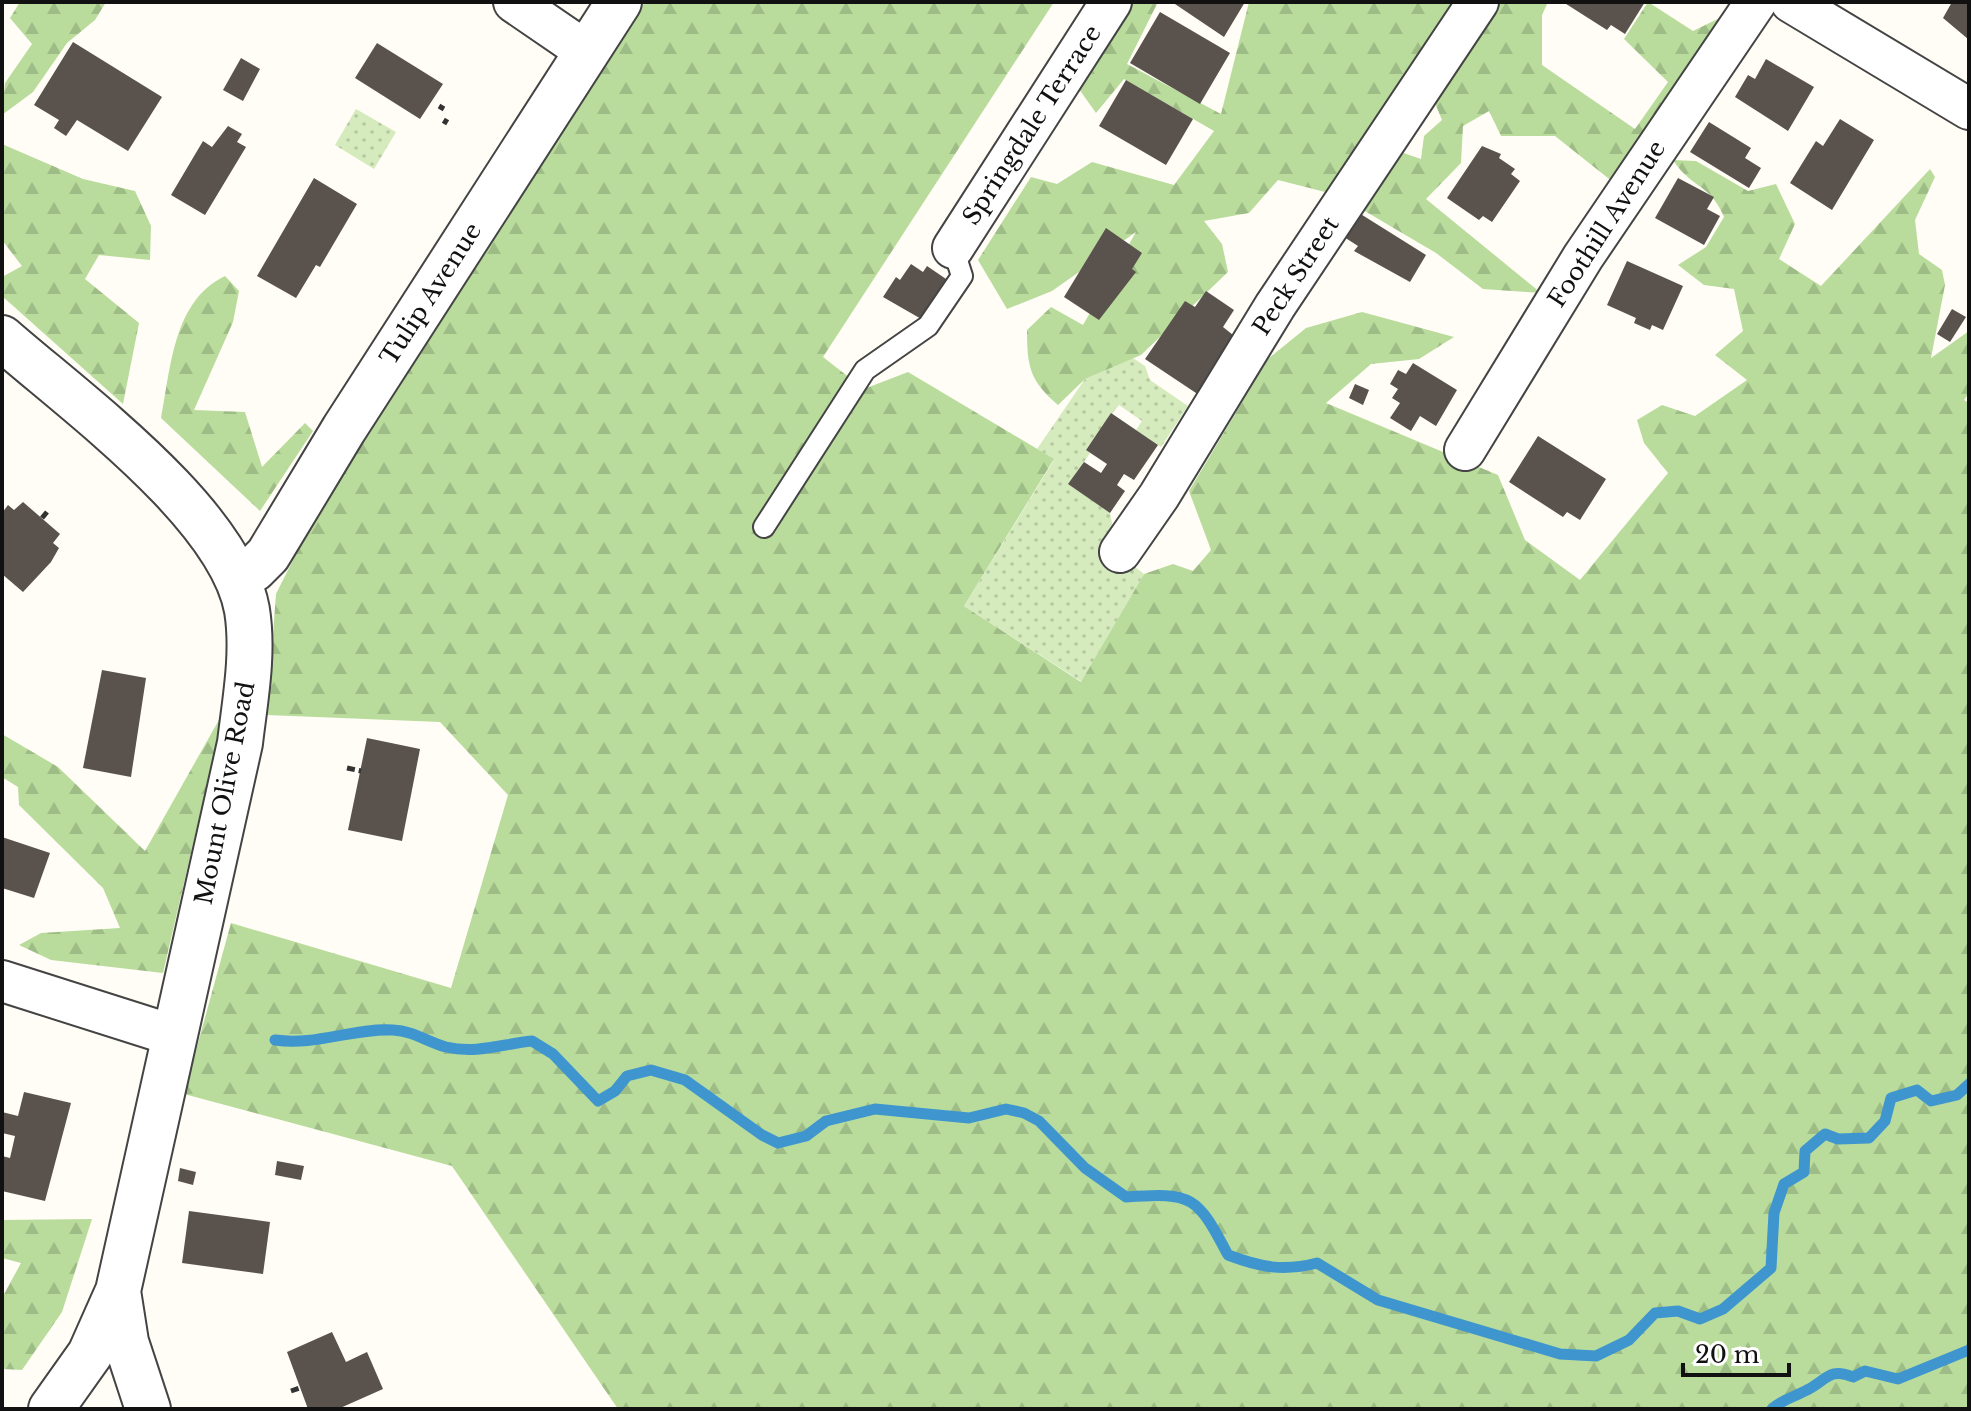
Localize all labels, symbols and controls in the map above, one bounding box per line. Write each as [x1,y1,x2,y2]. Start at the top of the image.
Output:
street label: Springdale Terrace [956,19,1107,230]
street label: Foothill Avenue [1542,135,1671,313]
street label: Peck Street [1246,211,1345,341]
street label: Tulip Avenue [374,217,487,370]
street label: Mount Olive Road [189,679,260,907]
scale bar [1683,1327,1789,1377]
text: 20 m [1695,1340,1760,1369]

